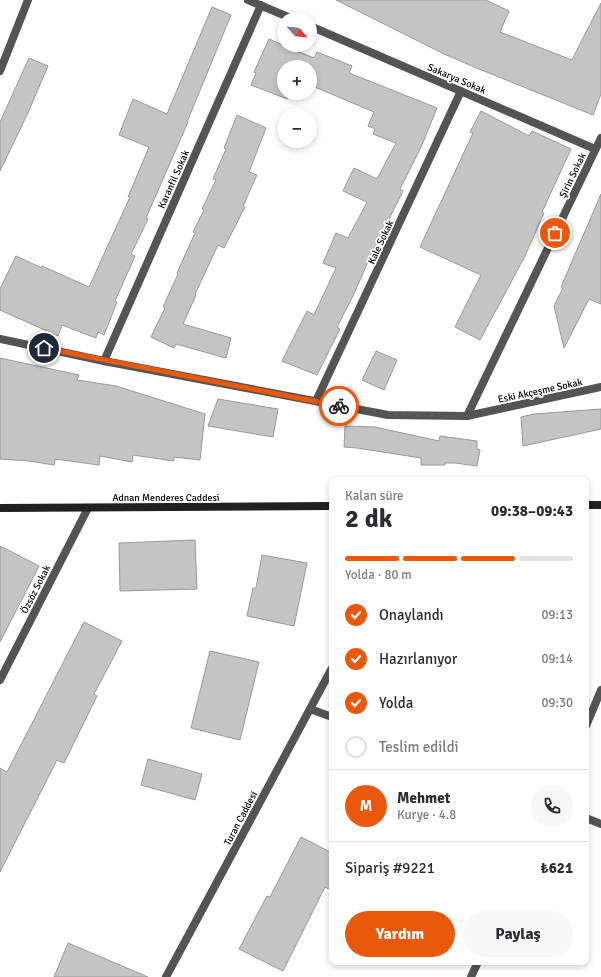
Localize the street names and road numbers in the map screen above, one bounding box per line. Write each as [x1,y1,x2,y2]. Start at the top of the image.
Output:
street label: Sakarya Sokak [426,61,488,97]
street label: Karanfil Sokak [156,148,192,210]
street label: Şirin Sokak [557,151,589,200]
street label: Kale Sokak [366,219,396,266]
street label: Eski Akçeşme Sokak [497,376,583,406]
street label: Adnan Menderes Caddesi [112,492,220,504]
street label: Özsöz Sokak [19,563,53,616]
street label: Turan Caddesi [222,789,260,848]

